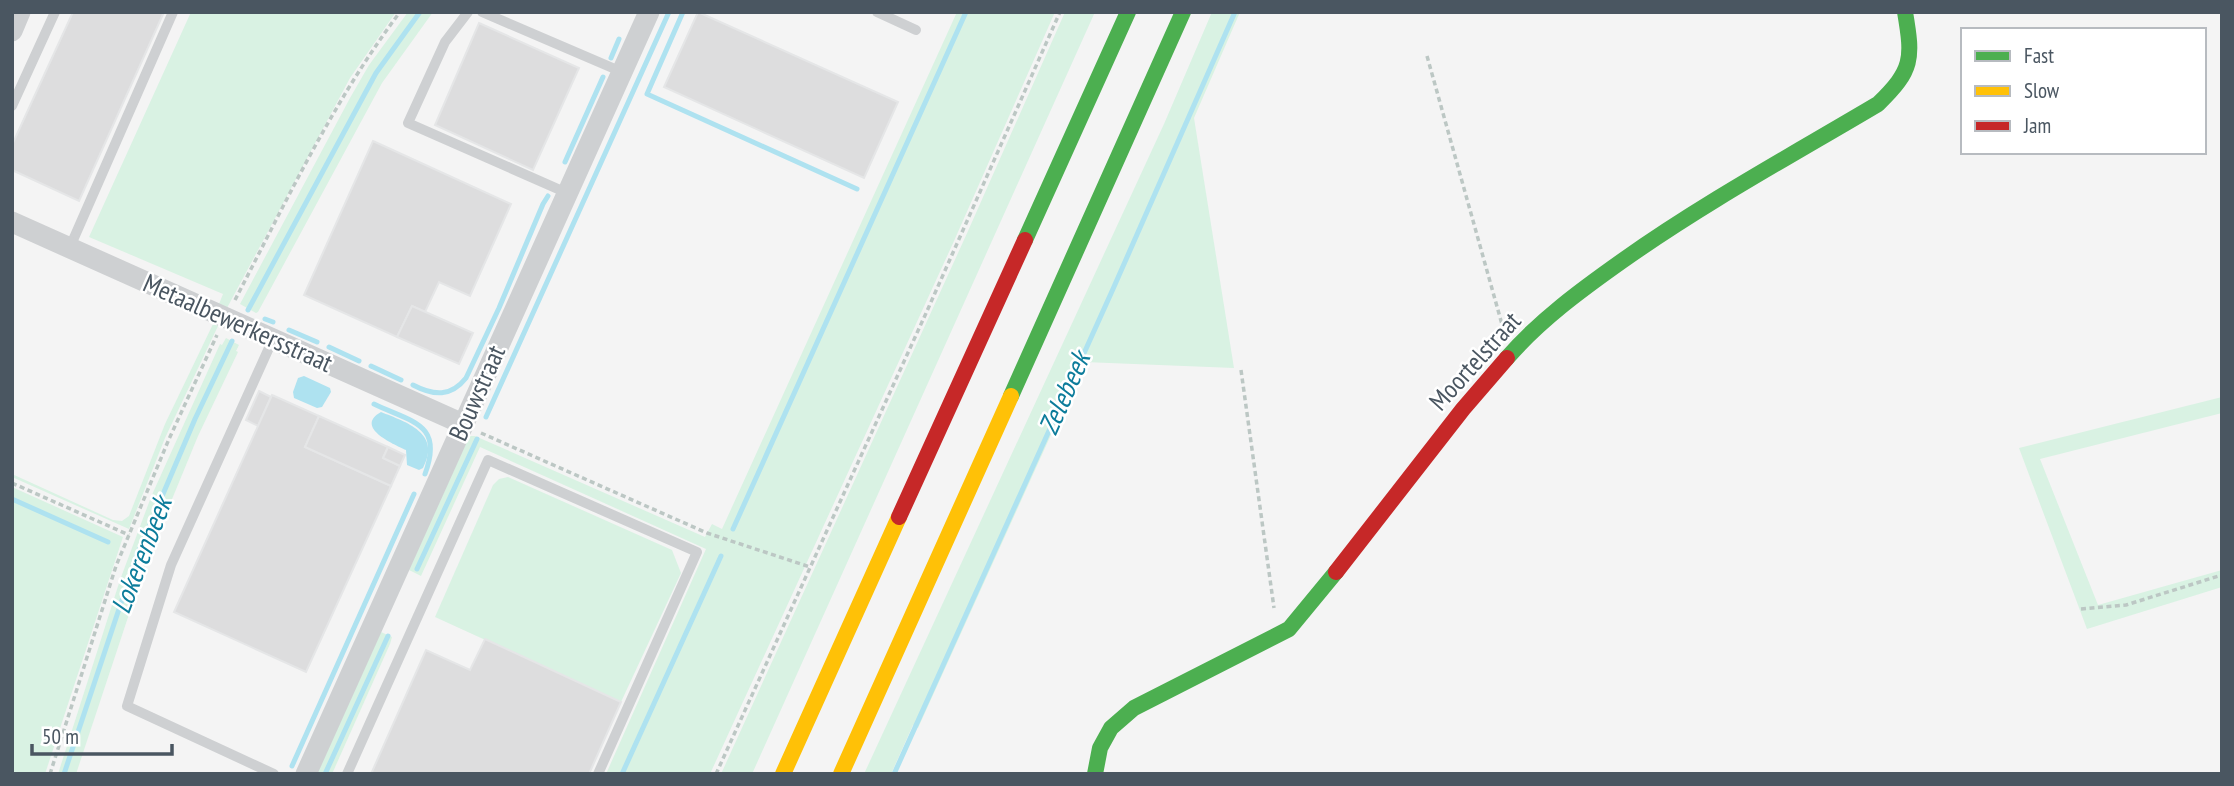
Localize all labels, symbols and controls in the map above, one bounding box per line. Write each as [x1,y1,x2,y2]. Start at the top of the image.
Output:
legend [1961,28,2206,154]
text: Fast [2024,42,2054,69]
text: Slow [2024,77,2060,104]
text: Jam [2023,112,2051,139]
street label: Metaalbewerkersstraat [138,266,338,379]
street label: Moortelstraat [1422,304,1528,417]
street label: Bouwstraat [441,340,512,446]
water label: Zelebeek [1029,343,1099,440]
water label: Lokerenbeek [101,488,181,618]
scale bar [32,712,172,756]
text: 50 m [42,723,79,750]

